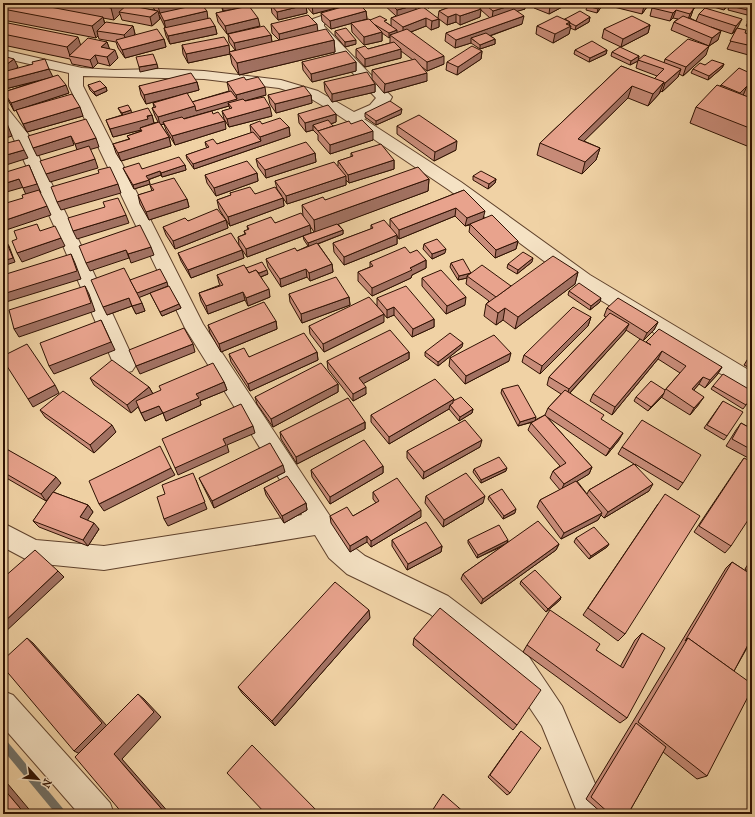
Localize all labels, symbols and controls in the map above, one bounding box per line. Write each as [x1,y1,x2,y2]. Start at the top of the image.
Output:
north arrow [18,759,58,799]
text: N [38,777,54,791]

